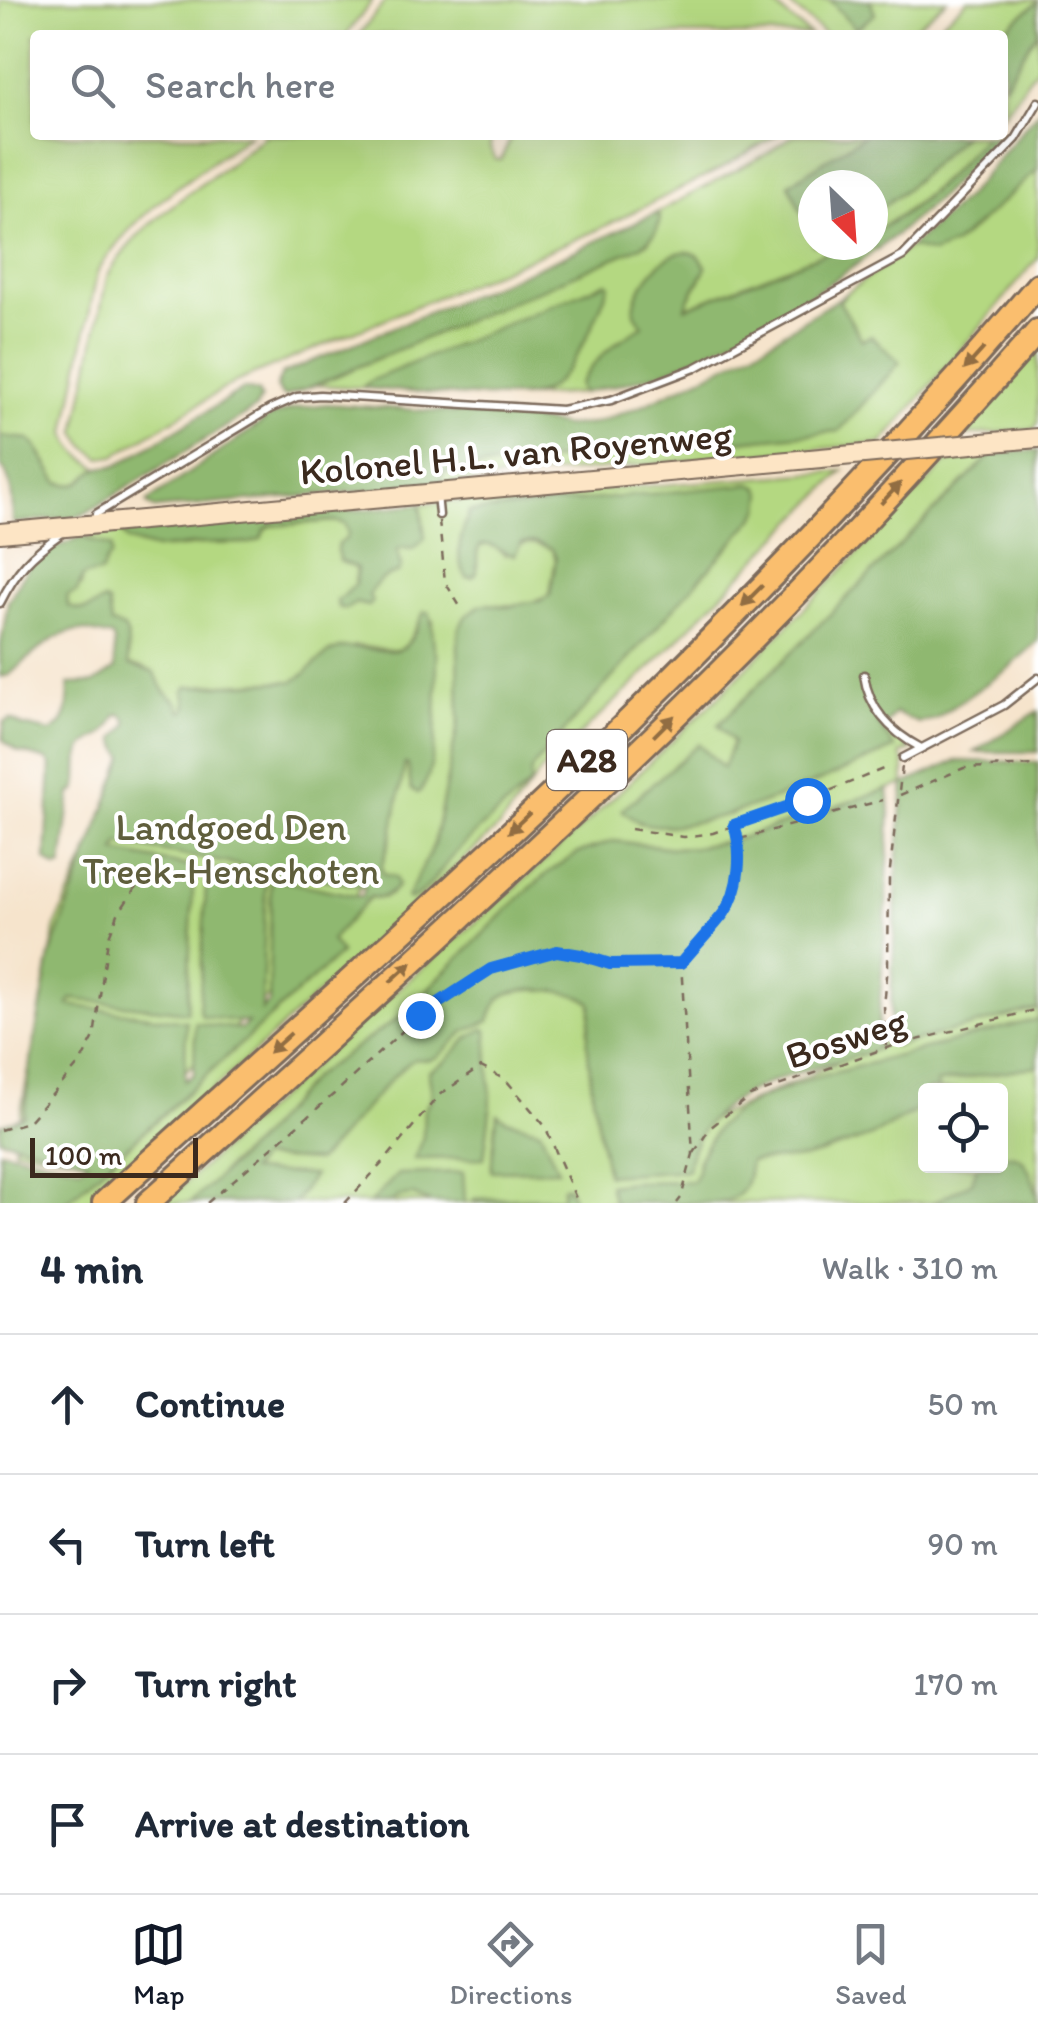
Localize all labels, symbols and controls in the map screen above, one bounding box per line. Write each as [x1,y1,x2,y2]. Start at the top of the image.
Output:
search box [30,30,1008,140]
icon: search [65,58,120,113]
text: Search here [145,62,336,108]
north arrow [798,170,888,260]
one-way arrow [963,346,985,371]
street label: Kolonel H.L. van Royenweg [298,411,735,495]
one-way arrow [879,482,902,506]
one-way arrow [741,584,765,608]
one-way arrow [652,715,676,739]
road number: A28 [547,730,627,790]
route start [785,778,831,824]
park label: Landgoed Den Treek-Henschoten [83,804,379,894]
one-way arrow [508,811,532,834]
one-way arrow [389,961,413,984]
route end [398,993,444,1039]
street label: Bosweg [780,997,913,1079]
one-way arrow [268,1031,293,1053]
map controls [918,1083,1008,1173]
button: locate [918,1083,1008,1173]
scale bar [30,1133,198,1178]
text: 100 m [45,1138,122,1172]
text: 4 min [40,1243,143,1294]
text: Walk · 310 m [822,1249,998,1287]
icon: ahead [40,1377,95,1432]
text: Continue [135,1381,285,1427]
text: 50 m [927,1385,998,1423]
icon: left [40,1517,95,1572]
text: Turn left [135,1521,275,1567]
text: 90 m [927,1525,998,1563]
icon: right [40,1657,95,1712]
text: Turn right [135,1661,297,1707]
text: 170 m [913,1665,998,1703]
icon: arrive [40,1797,95,1852]
text: Arrive at destination [135,1801,470,1847]
tab: Map [131,1917,186,2011]
tab: Directions [449,1917,572,2011]
tab: Saved [835,1917,907,2011]

